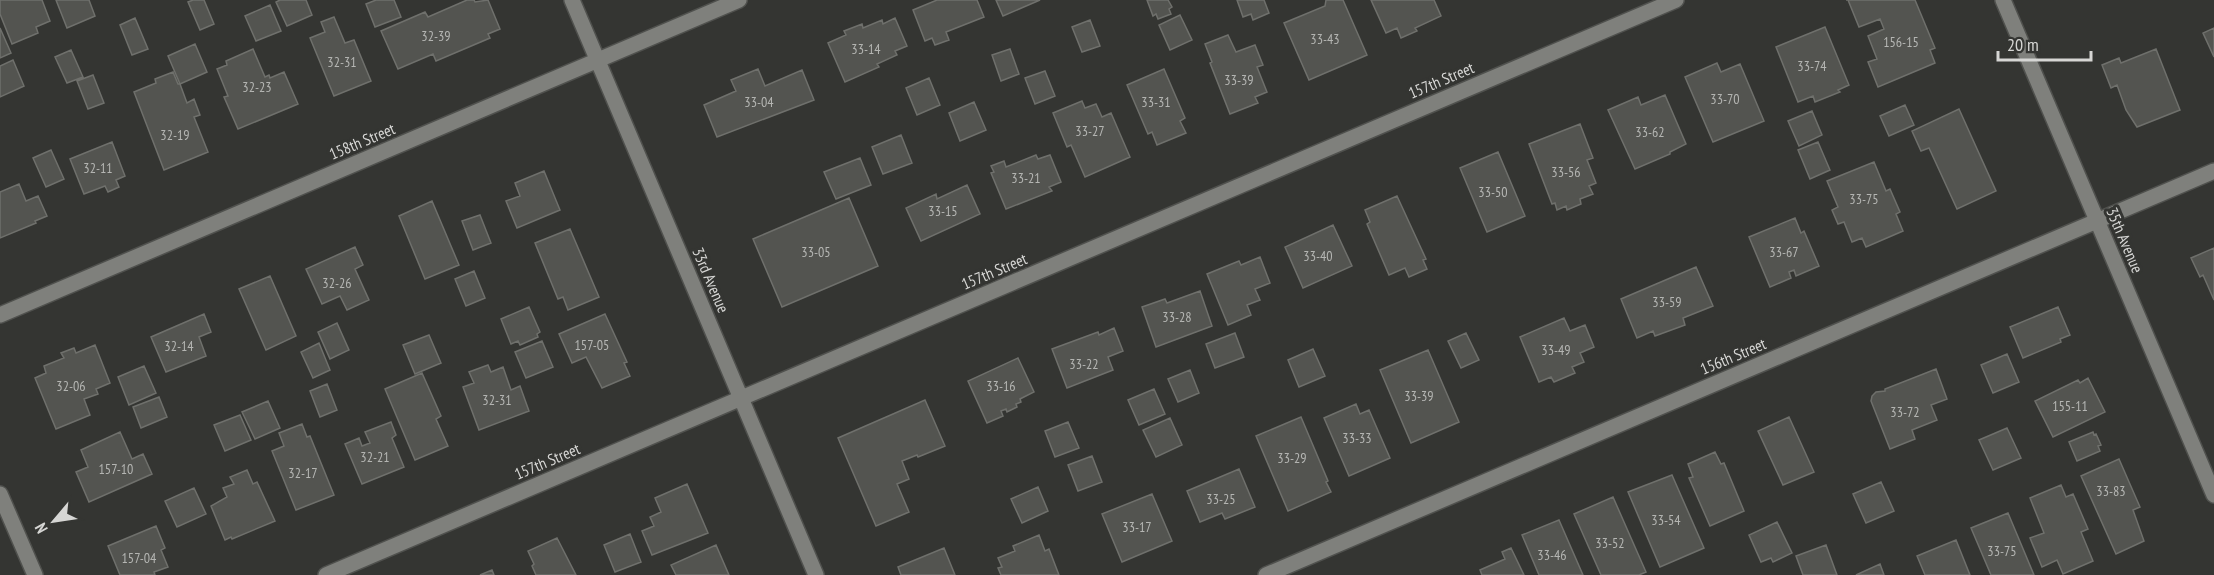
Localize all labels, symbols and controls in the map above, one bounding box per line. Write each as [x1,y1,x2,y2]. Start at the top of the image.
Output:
scale bar [1998,24,2091,62]
house number: 32-39 [421,27,451,45]
house number: 33-43 [1310,30,1340,48]
house number: 156-15 [1883,33,1919,51]
text: 20 m [2007,33,2039,56]
house number: 33-14 [851,40,881,58]
house number: 32-31 [327,53,357,71]
street label: 157th Street [1405,57,1477,103]
house number: 33-74 [1797,57,1827,75]
house number: 33-39 [1224,71,1254,89]
house number: 32-23 [242,78,272,96]
house number: 33-70 [1710,90,1740,108]
house number: 33-04 [744,93,774,111]
house number: 33-31 [1141,93,1171,111]
street label: 158th Street [326,118,398,164]
house number: 33-27 [1075,122,1105,140]
house number: 33-62 [1635,123,1665,141]
house number: 32-19 [160,126,190,144]
house number: 32-11 [83,159,113,177]
house number: 33-56 [1551,163,1581,181]
house number: 33-21 [1011,169,1041,187]
house number: 33-50 [1478,183,1508,201]
house number: 33-75 [1849,190,1879,208]
house number: 33-15 [928,202,958,220]
street label: 35th Avenue [2102,204,2148,276]
house number: 33-05 [801,243,831,261]
house number: 33-67 [1769,243,1799,261]
street label: 33rd Avenue [688,244,734,316]
house number: 33-40 [1303,247,1333,265]
street label: 157th Street [958,248,1030,294]
house number: 32-26 [322,274,352,292]
house number: 33-59 [1652,293,1682,311]
house number: 33-28 [1162,308,1192,326]
street label: 156th Street [1697,333,1769,379]
house number: 157-05 [575,336,609,354]
house number: 32-14 [164,337,194,355]
house number: 33-49 [1541,341,1571,359]
house number: 33-22 [1069,355,1099,373]
house number: 32-06 [56,377,86,395]
house number: 33-16 [986,377,1016,395]
house number: 33-39 [1404,387,1434,405]
house number: 32-31 [482,391,512,409]
house number: 155-11 [2052,397,2088,415]
house number: 33-72 [1890,403,1920,421]
house number: 33-33 [1342,429,1372,447]
street label: 157th Street [511,438,583,484]
house number: 32-21 [360,448,390,466]
house number: 33-29 [1277,449,1307,467]
house number: 157-10 [99,460,133,478]
house number: 32-17 [288,464,318,482]
house number: 33-83 [2096,482,2126,500]
house number: 33-25 [1206,490,1236,508]
north arrow [24,491,84,551]
house number: 33-54 [1651,511,1681,529]
house number: 33-17 [1122,518,1152,536]
text: N [30,520,52,537]
house number: 33-52 [1595,534,1625,552]
house number: 33-75 [1987,542,2017,560]
house number: 33-46 [1537,546,1567,564]
house number: 157-04 [122,549,157,567]

